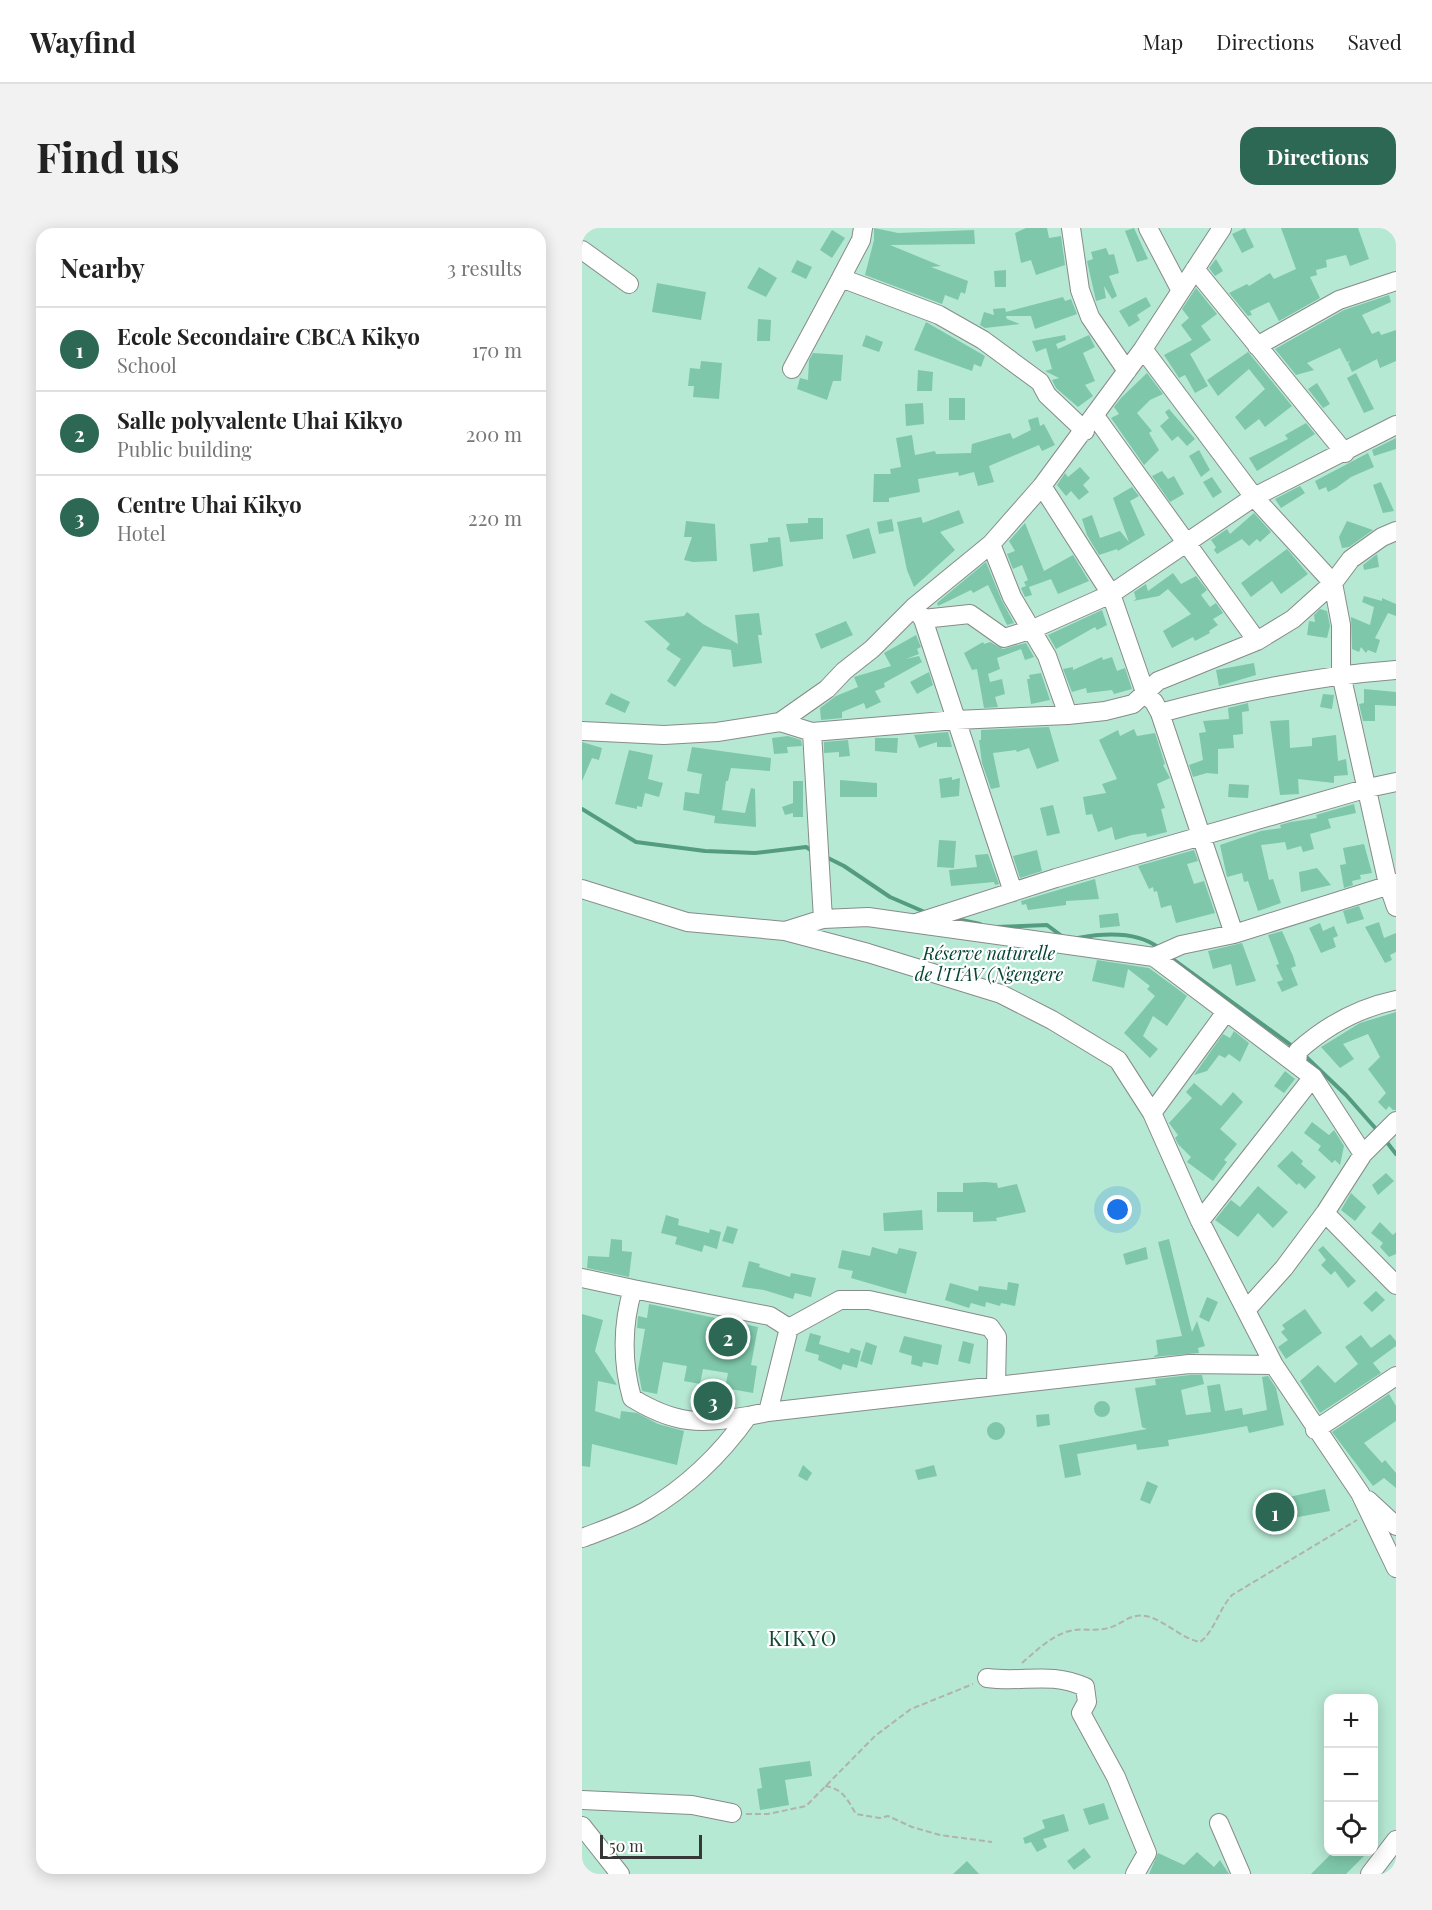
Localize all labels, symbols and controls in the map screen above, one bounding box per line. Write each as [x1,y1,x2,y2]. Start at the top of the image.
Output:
text: Wayfind [30,23,136,60]
text: Map [1142,27,1183,55]
text: Directions [1216,27,1314,55]
text: Saved [1347,27,1402,55]
button: Directions [1240,127,1396,185]
text: Find us [36,128,180,184]
text: Nearby [60,250,145,285]
text: 3 results [447,254,522,281]
text: Ecole Secondaire CBCA Kikyo [117,321,420,351]
text: 1 [76,336,83,363]
text: 170 m [472,336,522,363]
text: School [117,351,177,378]
text: Salle polyvalente Uhai Kikyo [117,405,403,435]
text: 2 [74,420,85,447]
text: 200 m [466,420,522,447]
text: Public building [117,435,252,462]
text: Centre Uhai Kikyo [117,489,302,519]
text: 3 [75,504,84,531]
text: 220 m [468,504,522,531]
text: Hotel [117,519,166,546]
park label: Réserve naturelle de l'ITAV (Ngengere [915,941,1063,986]
your location [1103,1195,1132,1224]
pin: 2 [708,1314,748,1360]
pin: 3 [694,1378,732,1424]
pin: 1 [1256,1490,1294,1534]
district label: KIKYO [768,1623,838,1651]
map controls [1324,1694,1378,1856]
button: + [1324,1694,1378,1748]
button: − [1324,1748,1378,1802]
button: locate [1324,1802,1378,1856]
scale bar [600,1832,702,1860]
text: 50 m [609,1835,643,1856]

